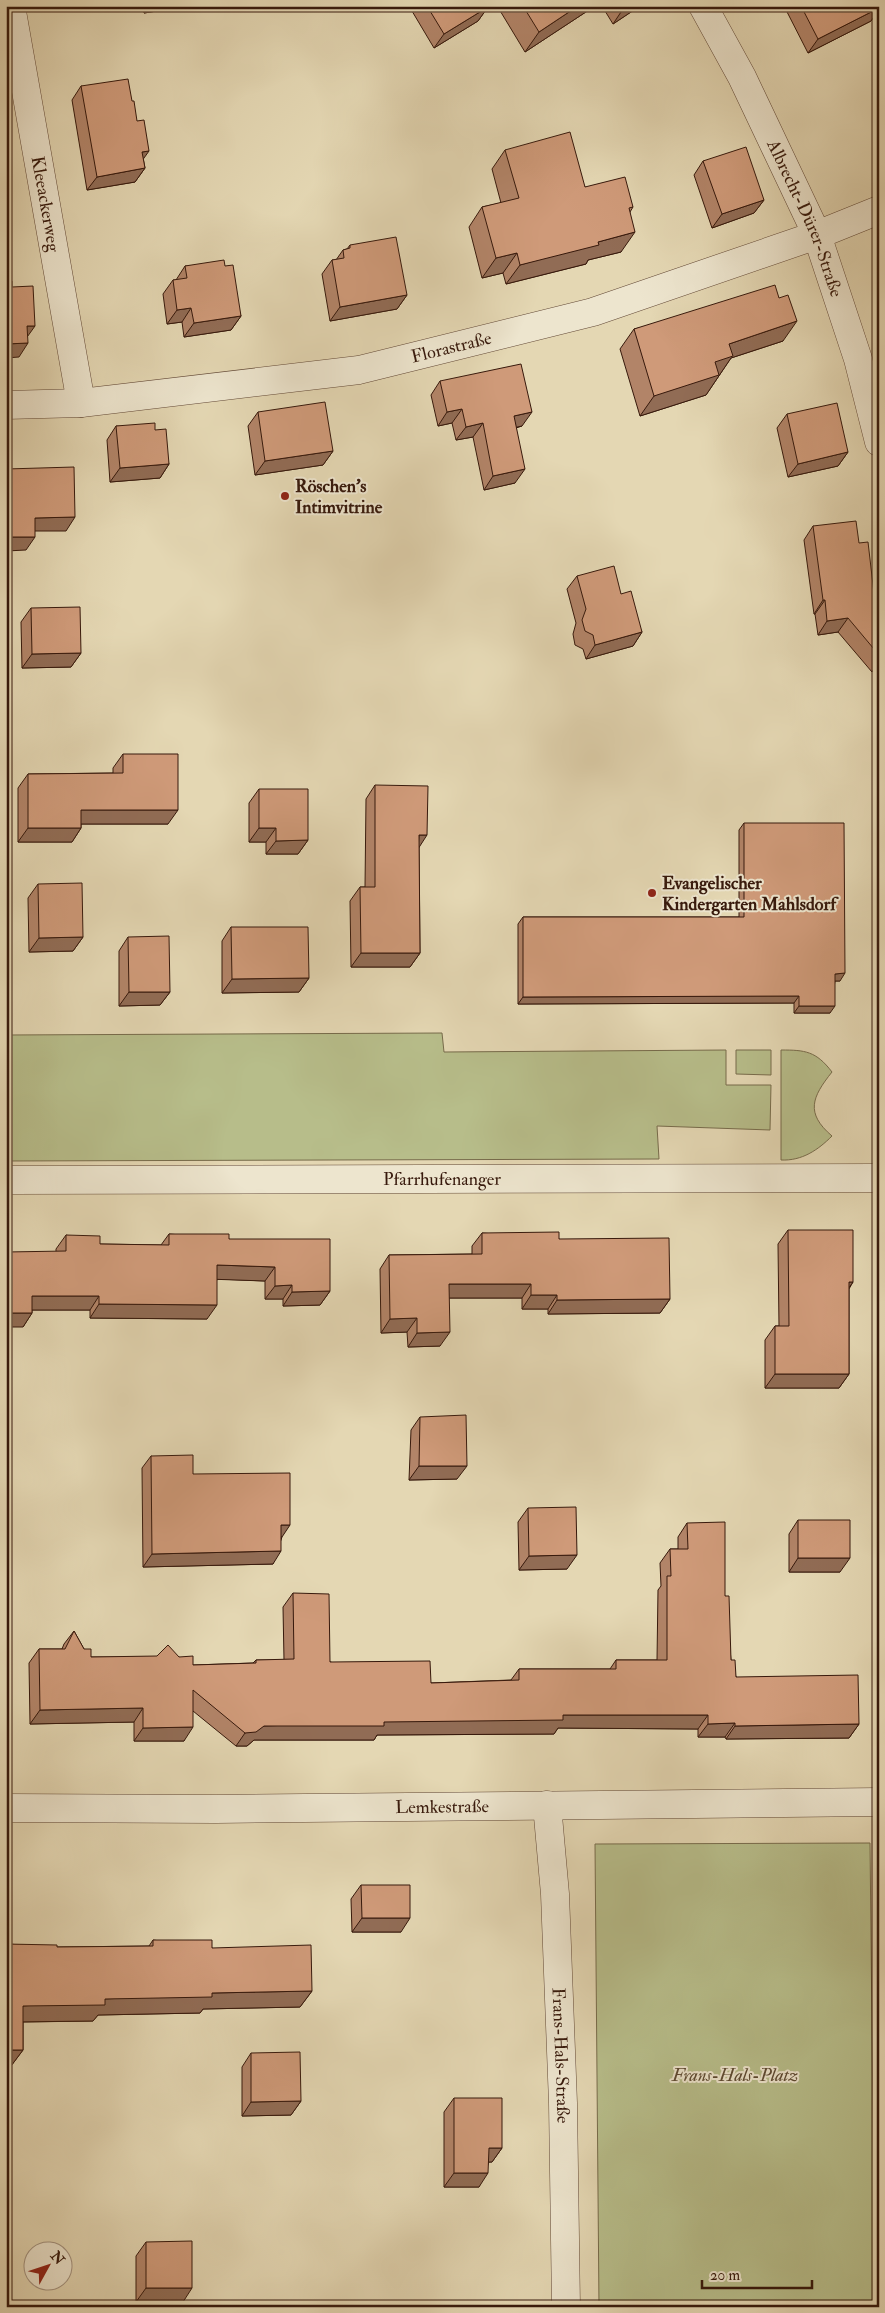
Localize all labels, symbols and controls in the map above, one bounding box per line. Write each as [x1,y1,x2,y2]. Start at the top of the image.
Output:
street label: Albrecht-Dürer-Straße [761,135,848,300]
street label: Kleeackerweg [26,154,65,255]
street label: Florastraße [409,326,494,369]
place label: Röschen's Intimvitrine [295,475,383,519]
marker: Röschen's Intimvitrine [279,490,291,502]
place label: Evangelischer Kindergarten Mahlsdorf [662,872,839,916]
marker: Evangelischer Kindergarten Mahlsdorf [646,887,658,899]
street label: Pfarrhufenanger [383,1168,501,1191]
street label: Lemkestraße [395,1795,489,1819]
street label: Frans-Hals-Straße [547,1987,574,2124]
park label: Frans-Hals-Platz [671,2064,798,2087]
north arrow [22,2240,72,2290]
text: N [46,2247,68,2269]
scale bar [702,2258,812,2290]
text: 20 m [710,2266,740,2285]

